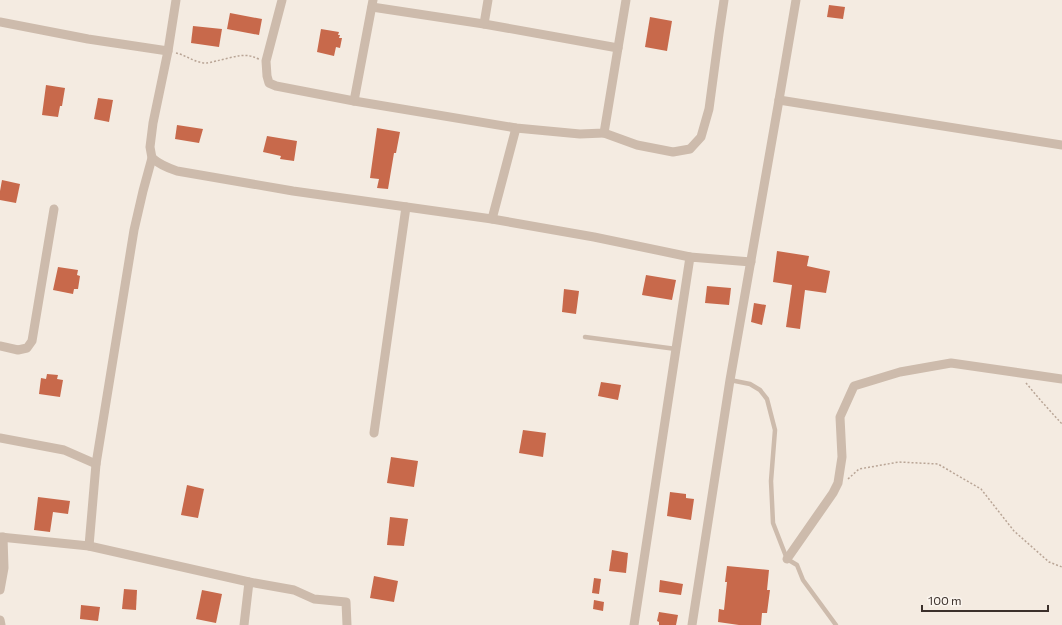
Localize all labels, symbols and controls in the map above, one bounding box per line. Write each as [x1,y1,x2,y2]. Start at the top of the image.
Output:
scale bar [922,587,1048,613]
text: 100 m [928,593,962,607]

